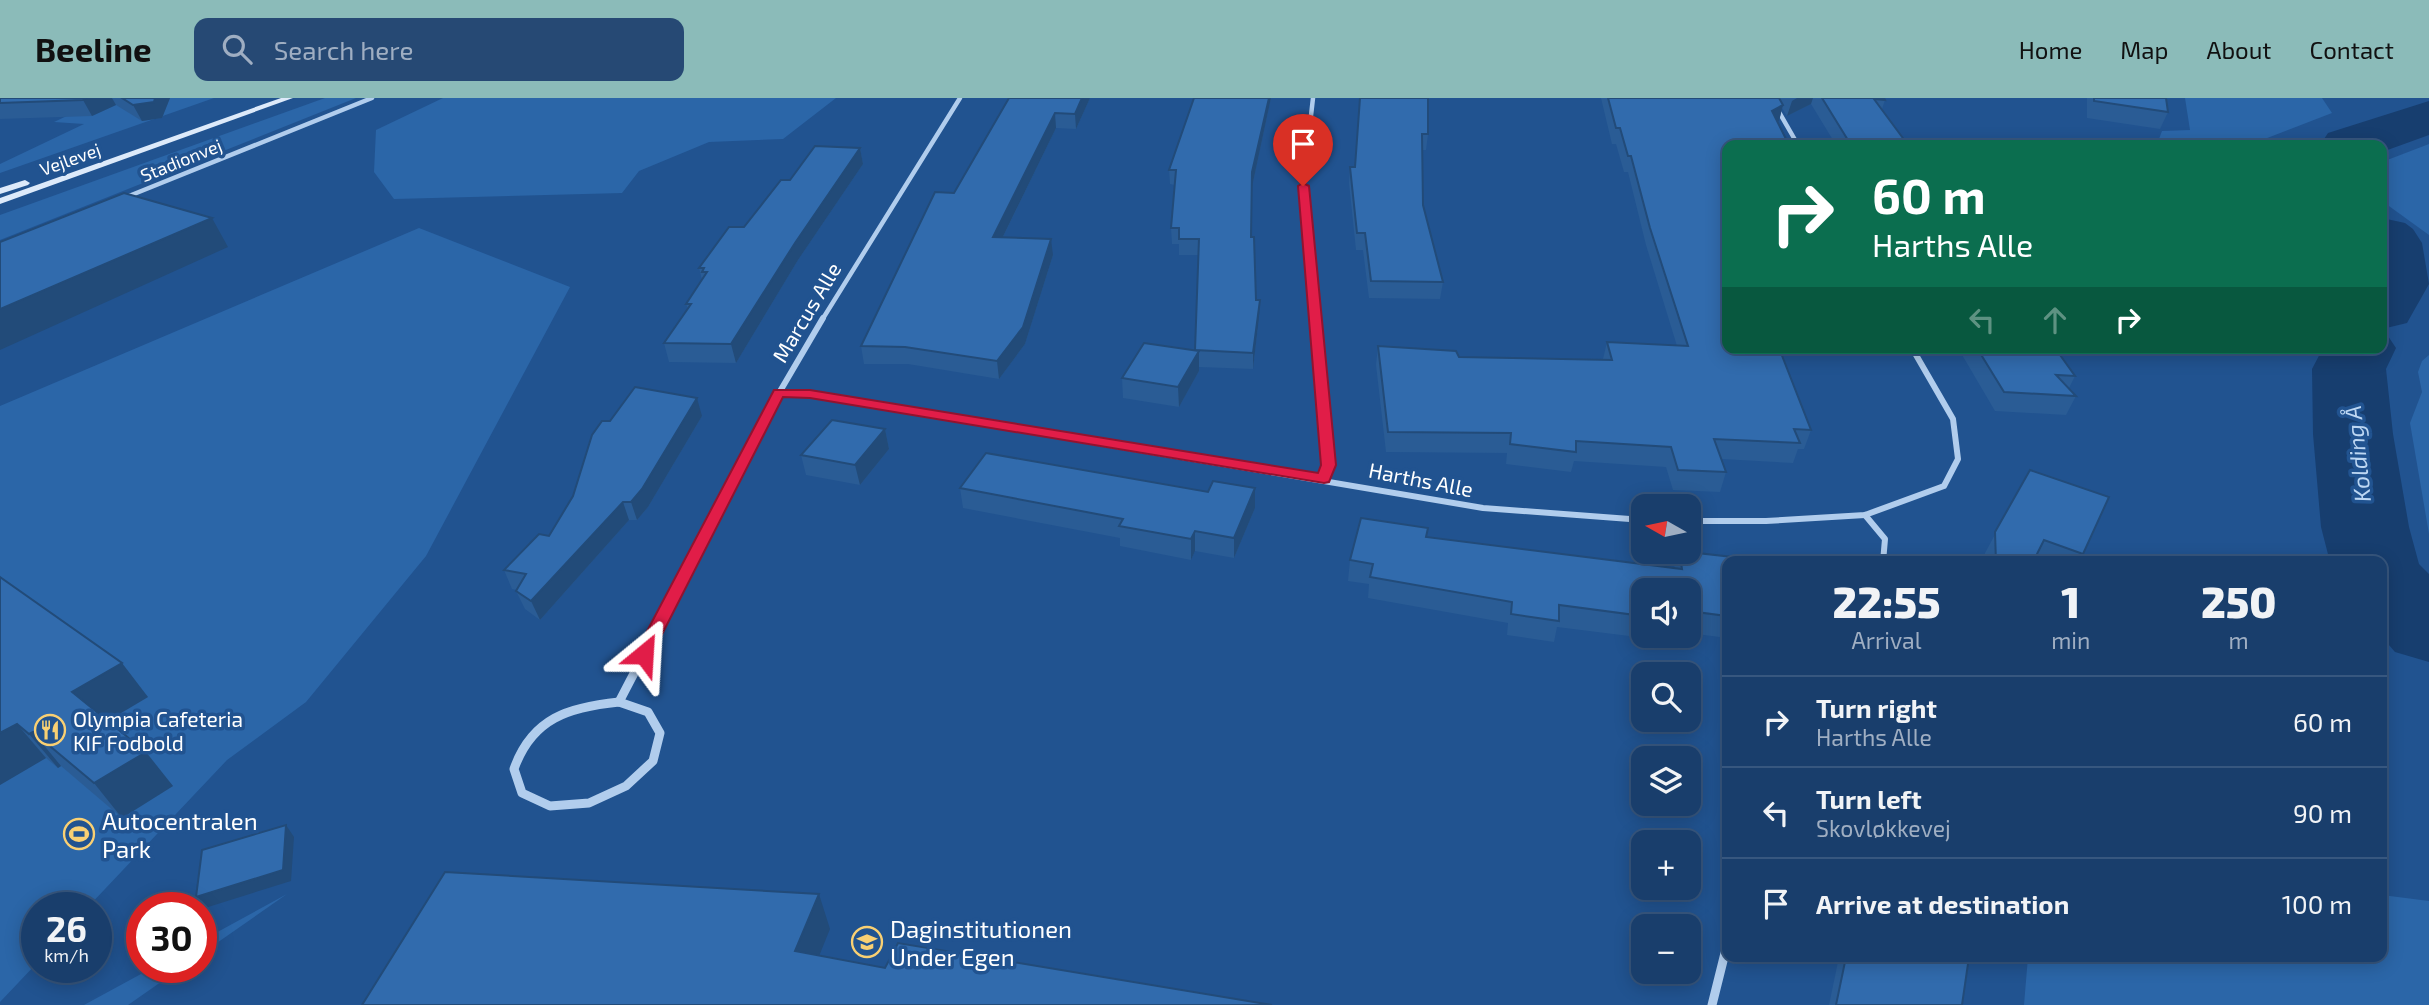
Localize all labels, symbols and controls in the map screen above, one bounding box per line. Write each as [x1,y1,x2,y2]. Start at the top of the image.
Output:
search box [194,18,684,81]
text: Beeline [35,29,152,69]
icon: search [218,30,256,68]
text: Search here [274,34,413,65]
text: Home [2019,35,2082,64]
text: Map [2120,35,2168,64]
text: About [2206,35,2272,64]
text: Contact [2310,35,2394,64]
pin [1273,114,1333,186]
icon: arrive [1284,125,1322,163]
street label: Stadionvej [137,134,225,186]
street label: Vejlevej [37,138,103,180]
text: 60 m [1872,165,1986,224]
icon: right [1757,168,1848,259]
text: Harths Alle [1872,225,2033,263]
street label: Marcus Alle [766,258,846,366]
icon: left [1963,301,2001,339]
icon: ahead [2036,301,2074,339]
icon: right [2109,301,2147,339]
water label: Kolding Å [2338,404,2376,504]
street label: Harths Alle [1367,457,1475,501]
north arrow [1631,494,1701,564]
map controls [1631,494,1701,984]
text: 22:55 [1833,576,1941,626]
text: 1 [2061,576,2080,626]
text: 250 [2201,576,2276,626]
button: sound [1631,578,1701,648]
position arrow [607,617,681,691]
text: Arrival [1852,626,1922,654]
text: min [2051,626,2090,654]
text: m [2229,626,2249,654]
button: search [1631,662,1701,732]
text: Turn right [1816,692,1937,723]
icon: right [1757,703,1795,741]
place label: Olympia Cafeteria KIF Fodbold [73,706,243,755]
text: 60 m [2293,706,2352,737]
restaurant icon: Olympia Cafeteria KIF Fodbold [33,713,67,747]
text: Harths Alle [1816,723,1932,751]
button: layers [1631,746,1701,816]
text: Turn left [1816,783,1922,814]
icon: left [1757,794,1795,832]
text: 90 m [2293,797,2352,828]
place label: Autocentralen Park [102,806,258,863]
text: Skovløkkevej [1816,814,1951,842]
sports icon: Autocentralen Park [62,817,96,851]
button: + [1631,830,1701,900]
icon: arrive [1757,885,1795,923]
text: Arrive at destination [1816,888,2069,919]
text: 100 m [2282,888,2352,919]
speed limit sign: 30 [126,892,217,983]
text: 26 [46,907,87,949]
place label: Daginstitutionen Under Egen [890,914,1072,971]
button: − [1631,914,1701,984]
school or university icon: Daginstitutionen Under Egen [850,925,884,959]
text: km/h [44,944,89,966]

